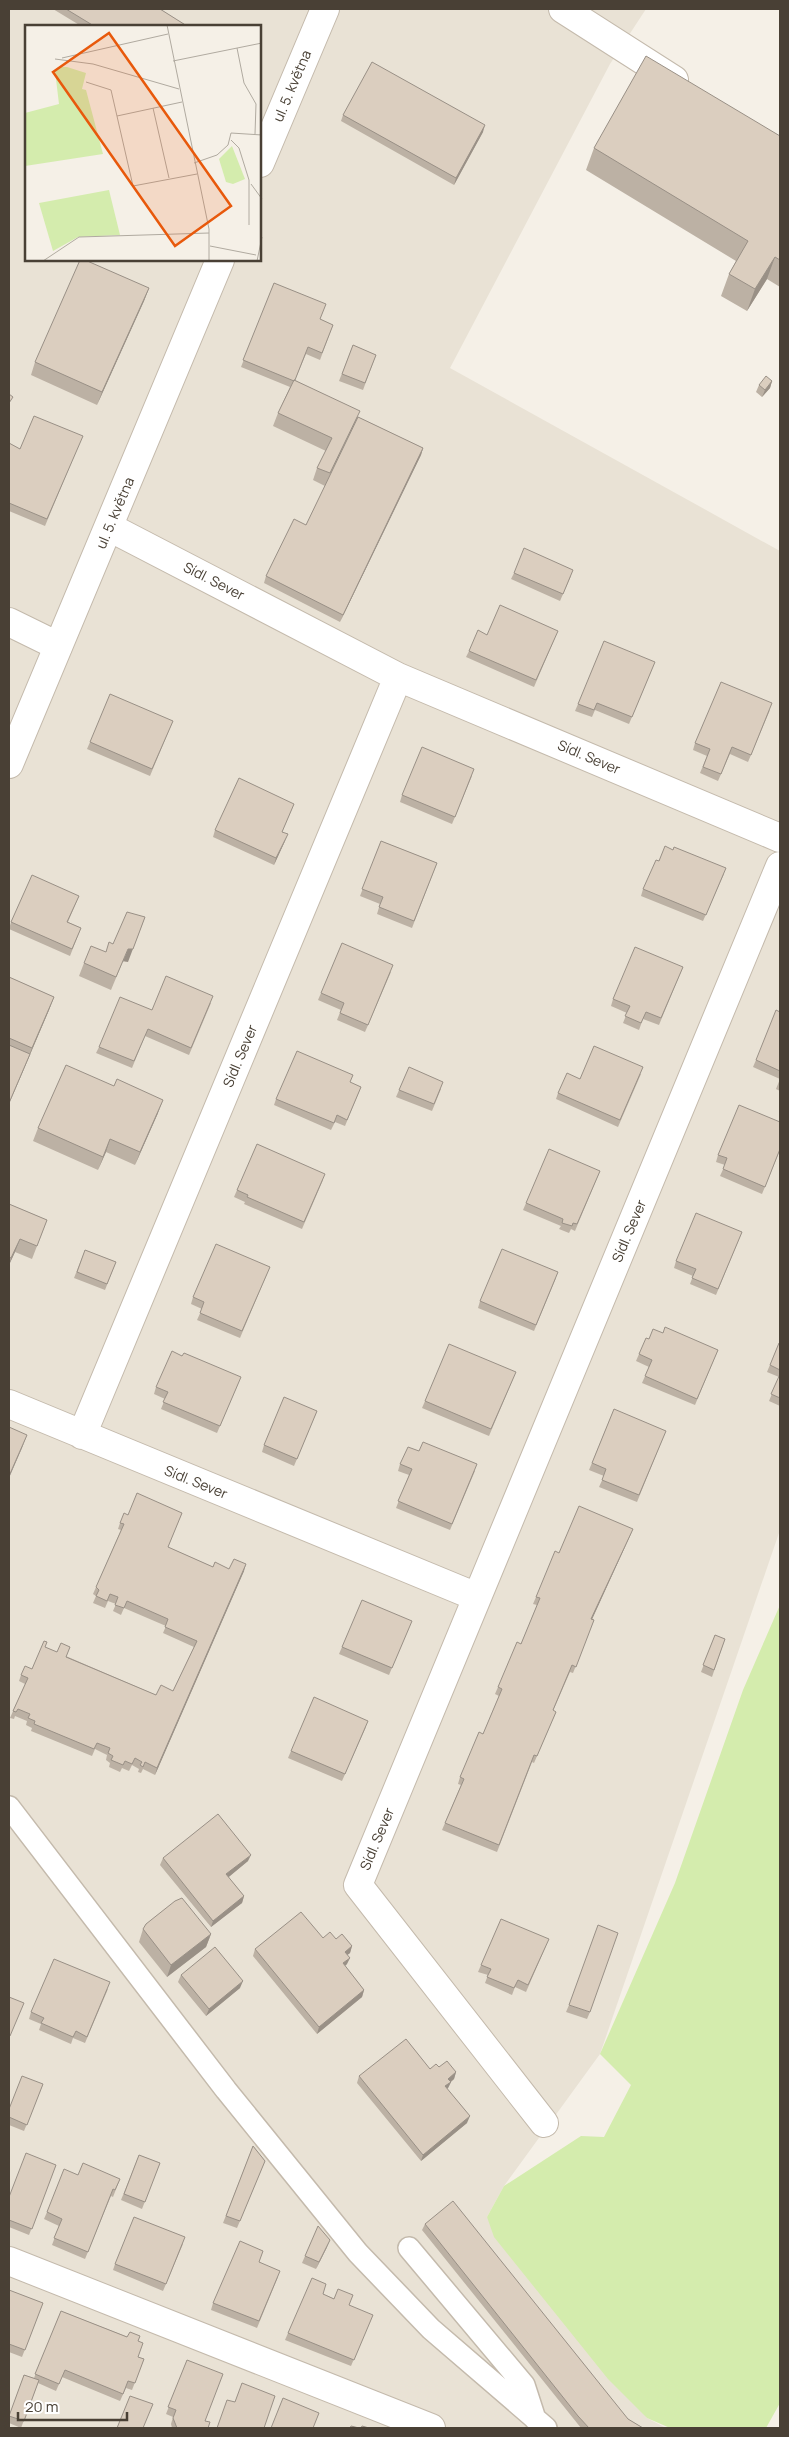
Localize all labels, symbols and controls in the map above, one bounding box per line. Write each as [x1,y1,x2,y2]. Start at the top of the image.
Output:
inset map [25,25,261,261]
street label: ul. 5. května [268,47,315,125]
street label: ul. 5. května [91,474,138,552]
street label: Sídl. Sever [180,557,248,604]
street label: Sídl. Sever [555,735,623,778]
street label: Sídl. Sever [218,1022,261,1090]
street label: Sídl. Sever [607,1197,650,1265]
street label: Sídl. Sever [162,1460,231,1503]
street label: Sídl. Sever [355,1805,398,1873]
scale bar [18,2390,126,2422]
text: 20 m [25,2396,58,2417]

